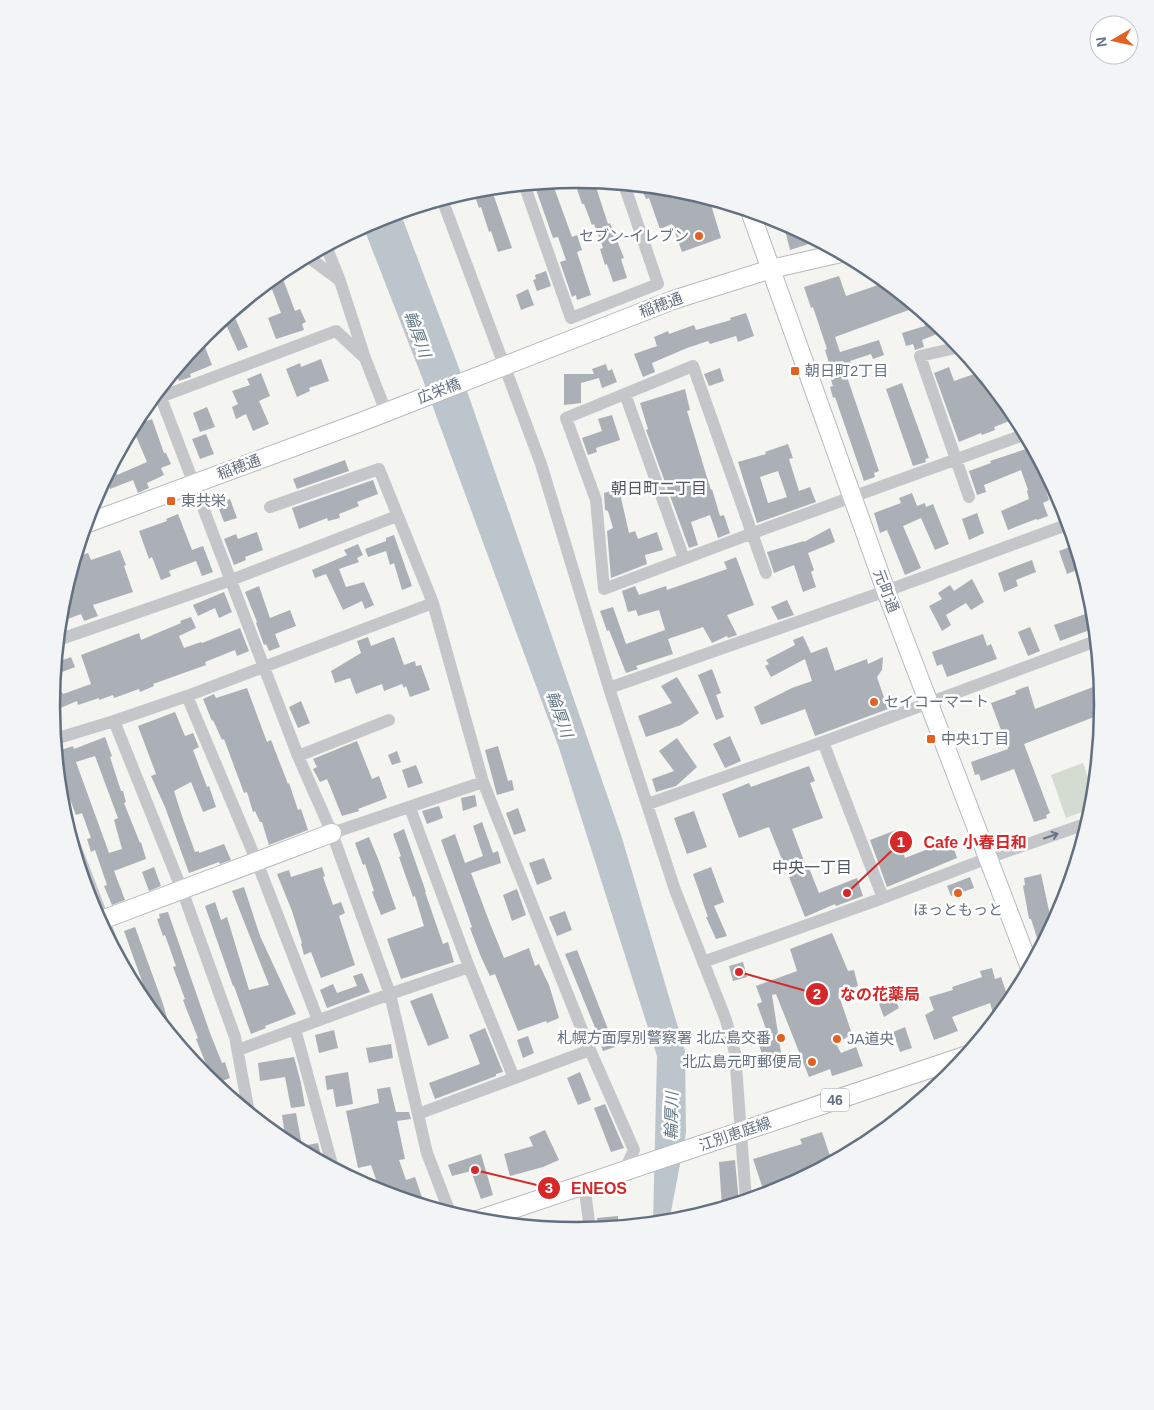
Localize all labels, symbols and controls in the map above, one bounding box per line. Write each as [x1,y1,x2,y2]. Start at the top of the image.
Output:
north arrow [1089,15,1139,65]
text: N [1092,36,1110,48]
place label: セブン-イレブン [579,227,689,244]
marker: セブン-イレブン [693,230,705,242]
street label: 稲穂通 [637,289,685,320]
water label: 輪厚川 [401,309,434,362]
place label: 朝日町2丁目 [805,362,888,379]
marker: 朝日町2丁目 [789,365,801,377]
street label: 広栄橋 [415,375,463,407]
street label: 稲穂通 [215,451,263,482]
district label: 朝日町二丁目 [611,480,707,497]
place label: 東共栄 [181,492,226,509]
marker: 東共栄 [165,495,177,507]
street label: 元町通 [870,567,902,615]
water label: 輪厚川 [543,689,576,742]
place label: セイコーマート [884,693,989,710]
marker: セイコーマート [868,696,880,708]
place label: 中央1丁目 [941,730,1009,747]
marker: 中央1丁目 [925,733,937,745]
callout: Cafe 小春日和 [888,827,1036,858]
one-way arrow [1042,831,1058,840]
text: 1 [897,833,905,850]
text: Cafe 小春日和 [923,834,1027,851]
district label: 中央一丁目 [772,859,852,876]
marker: ほっともっと [952,887,964,899]
place label: ほっともっと [913,901,1003,918]
callout: なの花薬局 [805,979,930,1010]
text: 2 [813,985,821,1002]
text: なの花薬局 [840,986,920,1003]
place label: 札幌方面厚別警察署 北広島交番 [557,1029,771,1046]
place label: JA道央 [847,1030,895,1047]
marker: 札幌方面厚別警察署 北広島交番 [775,1032,787,1044]
marker: JA道央 [831,1033,843,1045]
place label: 北広島元町郵便局 [682,1053,802,1070]
marker: 北広島元町郵便局 [806,1056,818,1068]
road number: 46 [821,1088,849,1112]
water label: 輪厚川 [663,1090,680,1140]
street label: 江別恵庭線 [697,1113,773,1154]
callout: ENEOS [536,1173,637,1204]
text: 3 [545,1179,553,1196]
text: ENEOS [571,1180,627,1197]

